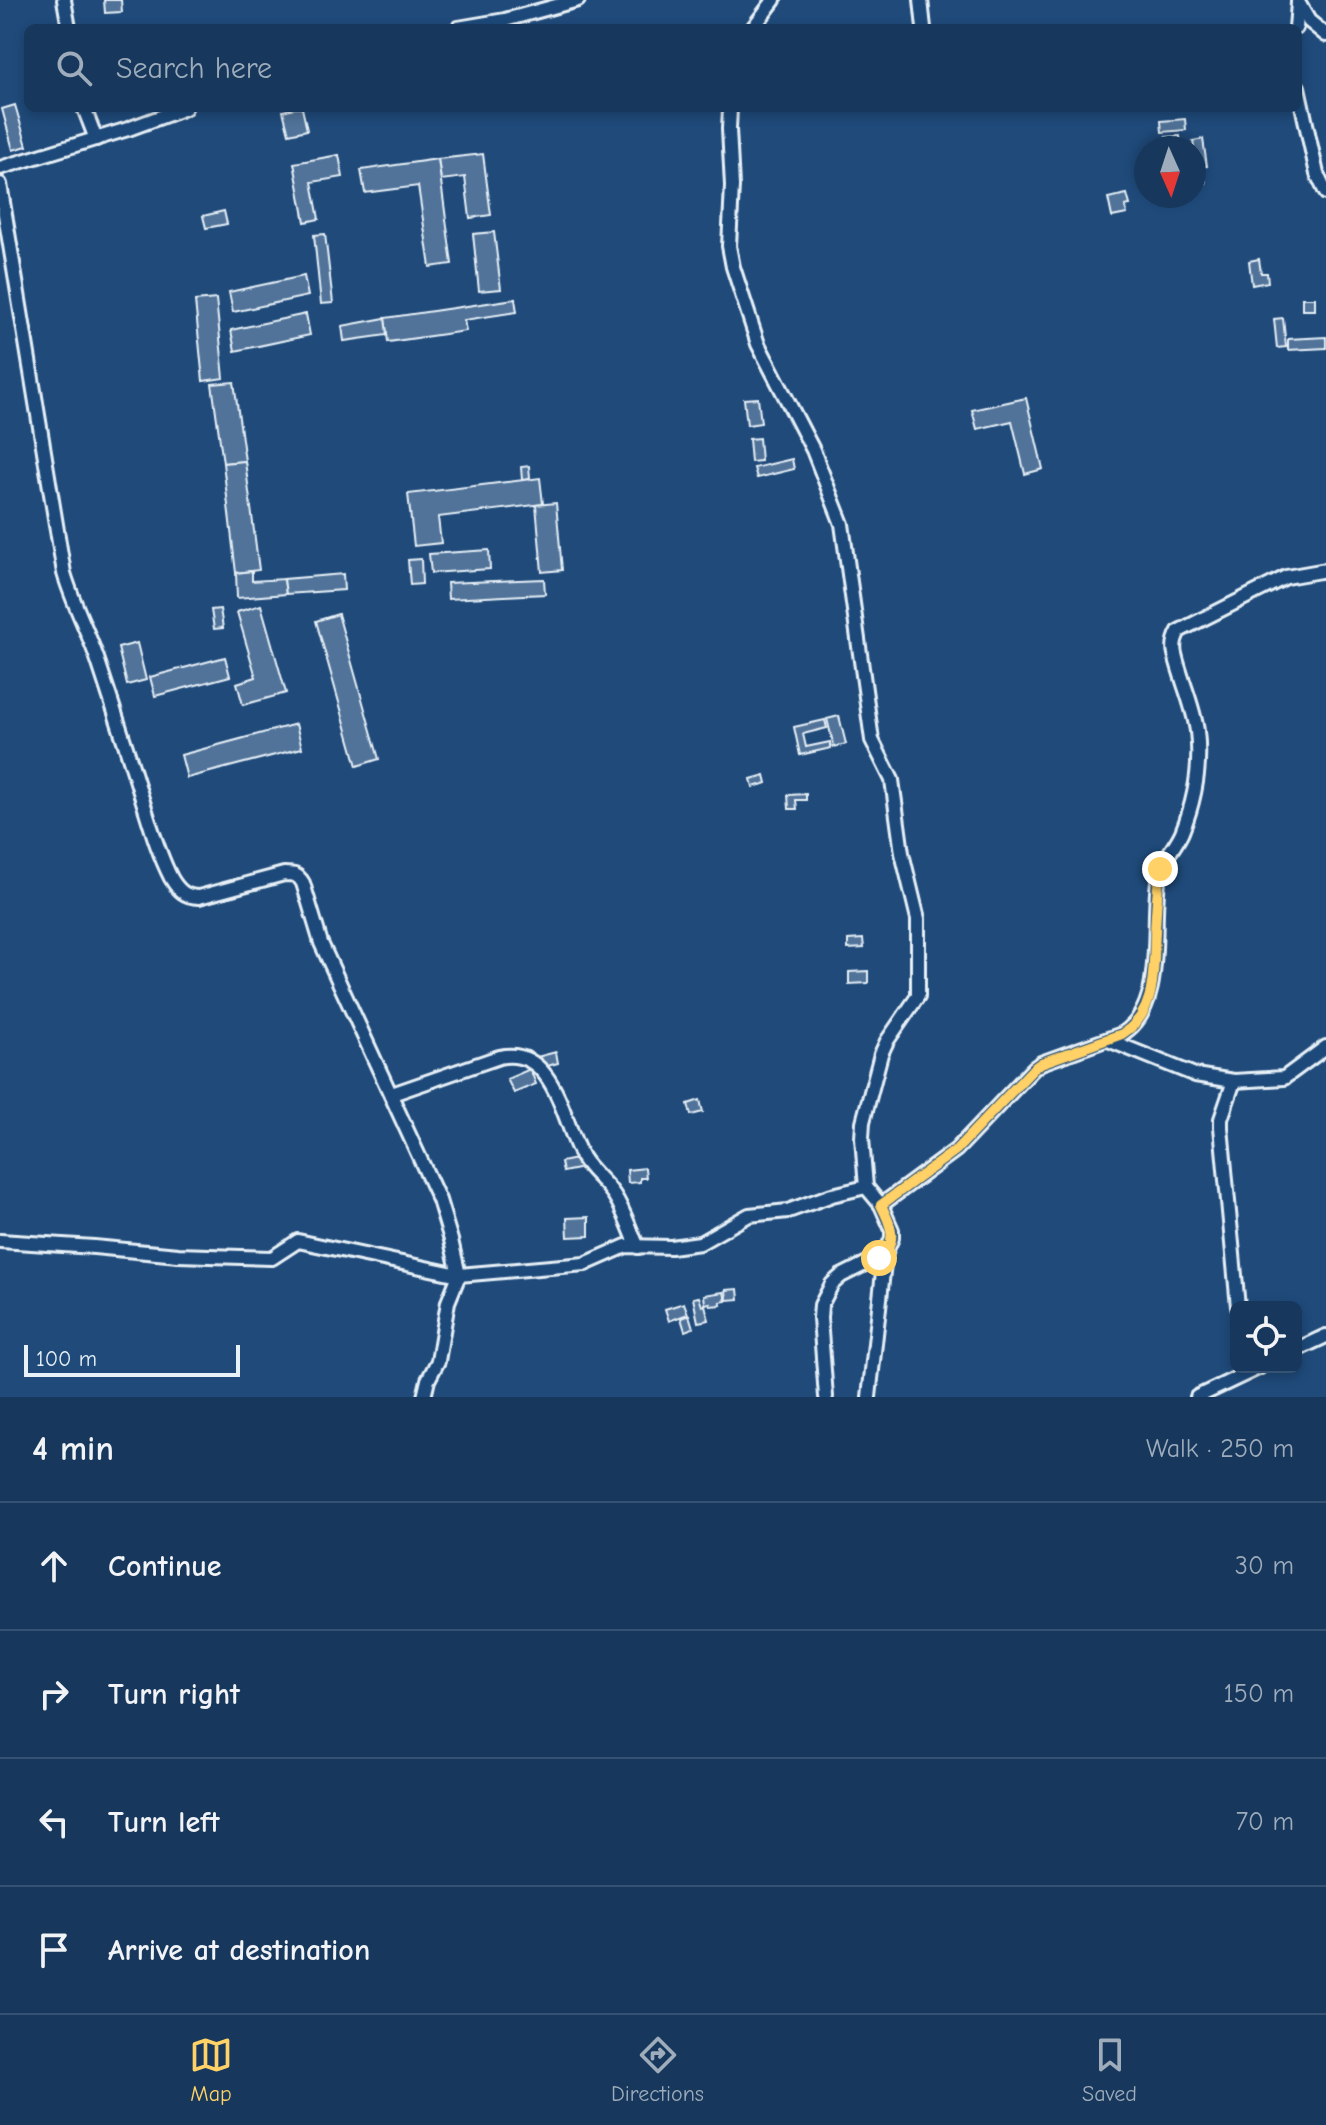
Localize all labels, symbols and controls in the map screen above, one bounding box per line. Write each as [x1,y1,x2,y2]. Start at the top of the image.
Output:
search box [24,24,1302,112]
icon: search [52,46,96,90]
text: Search here [116,51,272,86]
north arrow [1134,136,1206,208]
route end [1142,851,1178,887]
route start [861,1240,897,1276]
map controls [1230,1301,1302,1373]
button: locate [1230,1301,1302,1373]
scale bar [24,1341,240,1377]
text: 100 m [36,1346,97,1372]
text: 4 min [32,1429,114,1469]
text: Walk · 250 m [1146,1434,1294,1464]
icon: ahead [32,1544,76,1588]
text: Continue [108,1549,222,1584]
text: 30 m [1235,1551,1294,1581]
icon: right [32,1672,76,1716]
text: Turn right [108,1677,240,1712]
text: 150 m [1224,1679,1294,1709]
icon: left [32,1800,76,1844]
text: Turn left [108,1805,220,1840]
text: 70 m [1236,1807,1294,1837]
icon: arrive [32,1928,76,1972]
text: Arrive at destination [108,1933,370,1968]
tab: Map [189,2033,233,2107]
tab: Directions [611,2033,704,2107]
tab: Saved [1082,2033,1137,2107]

